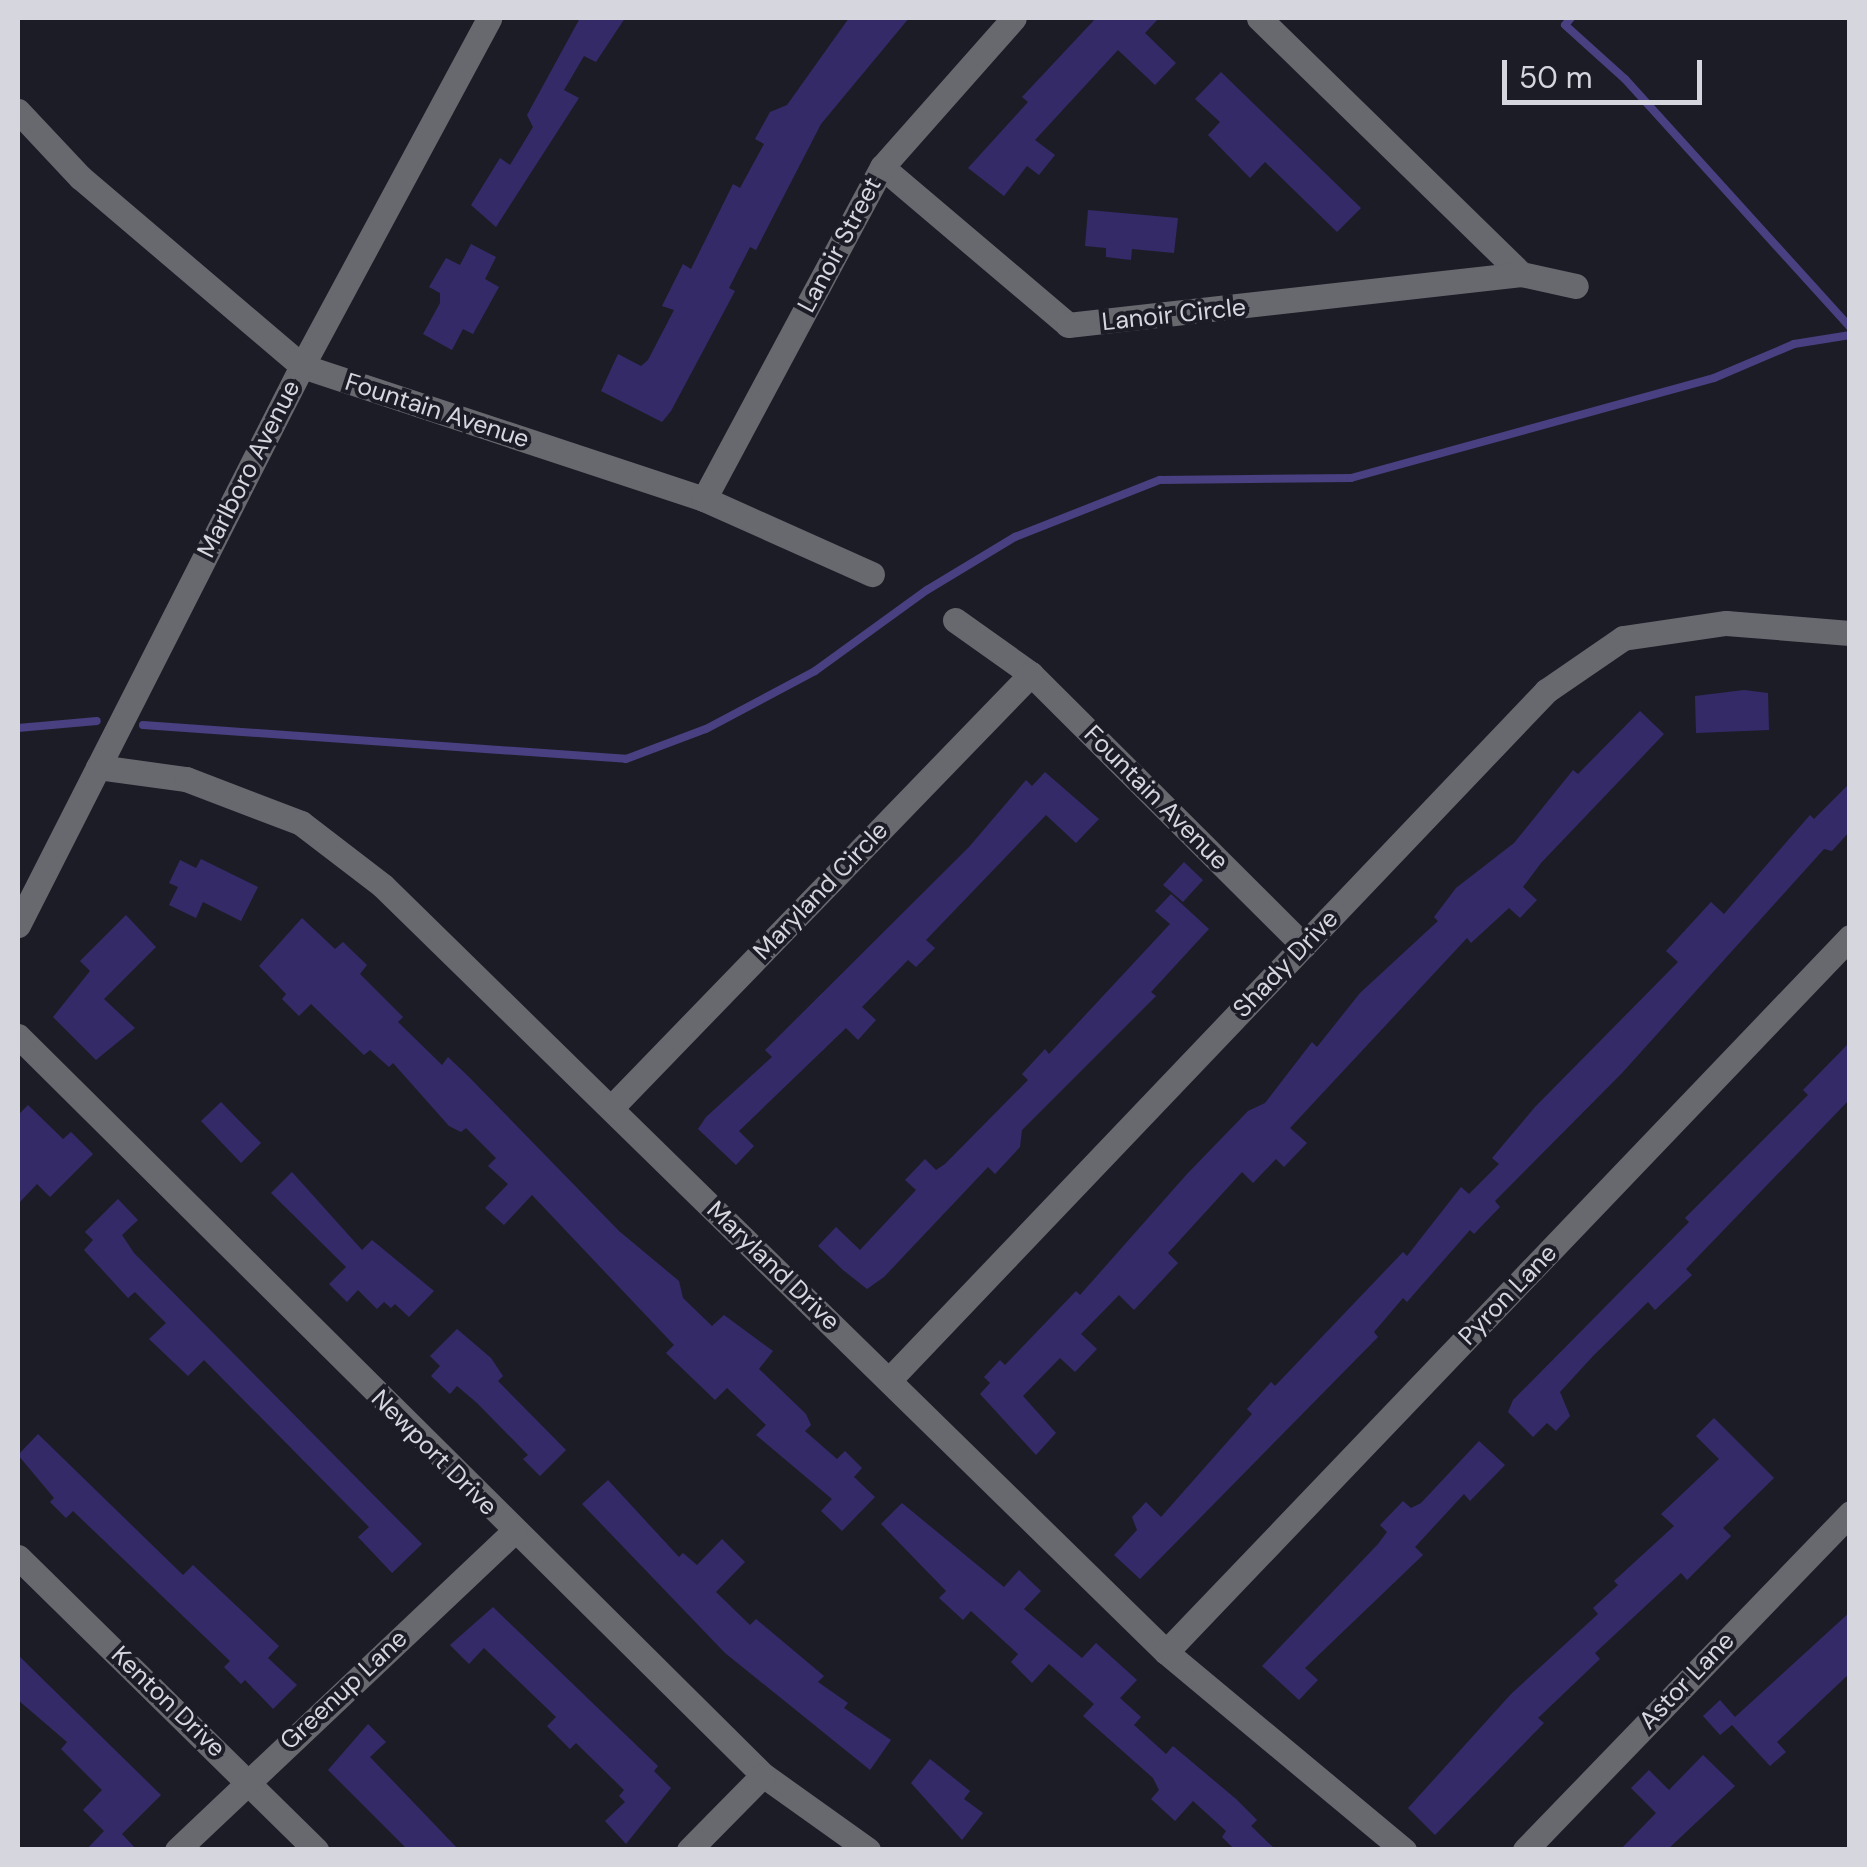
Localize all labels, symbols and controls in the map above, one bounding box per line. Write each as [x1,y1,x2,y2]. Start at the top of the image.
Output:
scale bar [1507,40,1707,102]
text: 50 m [1519,58,1593,97]
street label: Lanoir Street [792,172,888,318]
street label: Lanoir Circle [1101,293,1247,337]
street label: Fountain Avenue [341,367,533,455]
street label: Marlboro Avenue [191,375,307,563]
street label: Fountain Avenue [1078,720,1234,876]
street label: Maryland Circle [748,816,894,966]
street label: Shady Drive [1227,904,1345,1024]
street label: Maryland Drive [700,1195,846,1337]
street label: Pyron Lane [1453,1238,1563,1352]
street label: Newport Drive [365,1384,503,1522]
street label: Greenup Lane [274,1624,414,1756]
street label: Astor Lane [1633,1626,1741,1736]
street label: Kenton Drive [105,1640,231,1764]

